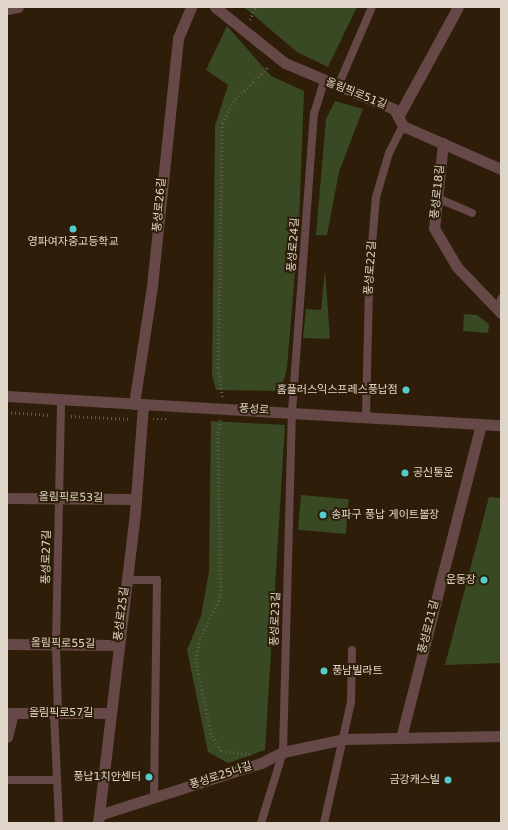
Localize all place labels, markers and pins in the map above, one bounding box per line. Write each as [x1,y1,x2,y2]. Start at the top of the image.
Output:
marker: 영파여자중고등학교 [68,224,78,234]
place label: 영파여자중고등학교 [27,235,119,249]
place label: 홈플러스익스프레스풍납점 [277,383,398,397]
marker: 홈플러스익스프레스풍납점 [401,385,411,395]
place label: 공신통운 [413,466,453,480]
marker: 공신통운 [400,468,410,478]
place label: 송파구 풍납 게이트볼장 [331,508,439,522]
marker: 송파구 풍납 게이트볼장 [318,510,328,520]
place label: 운동장 [446,573,476,587]
marker: 운동장 [479,575,489,585]
place label: 풍남빌라트 [332,664,383,678]
marker: 풍남빌라트 [319,666,329,676]
place label: 풍납1치안센터 [73,770,141,784]
marker: 풍납1치안센터 [144,772,154,782]
place label: 금강캐스빌 [389,773,440,787]
marker: 금강캐스빌 [443,775,453,785]

